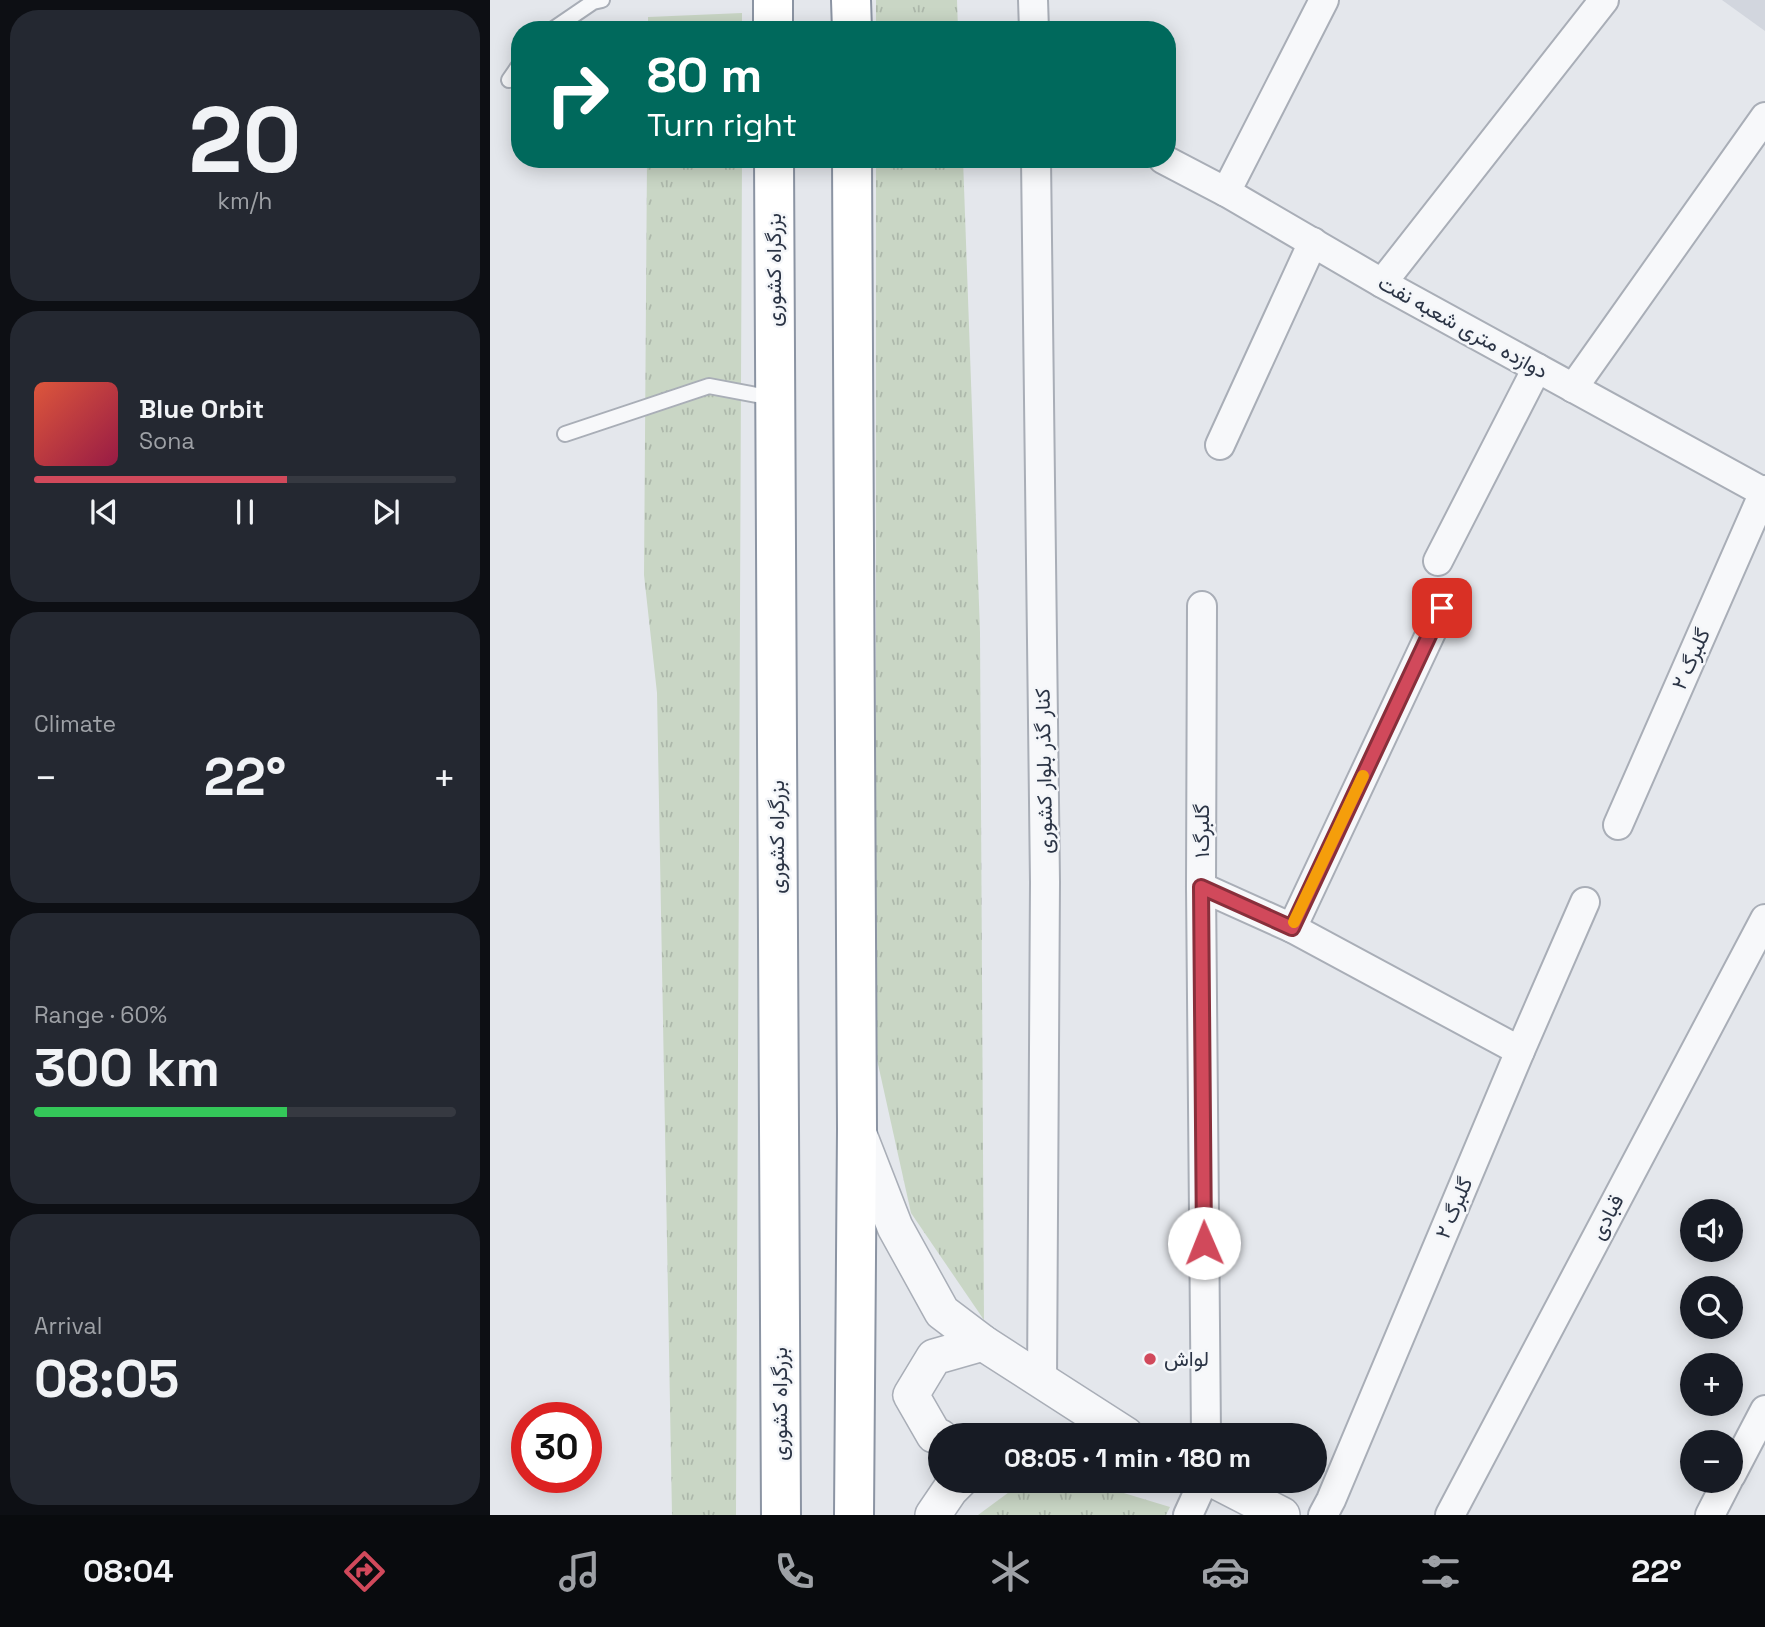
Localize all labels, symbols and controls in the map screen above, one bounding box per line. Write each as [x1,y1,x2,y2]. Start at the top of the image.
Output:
text: 80 m [647,44,762,106]
icon: right [532,49,623,140]
text: 20 [188,82,302,199]
text: Turn right [647,105,797,145]
text: km/h [218,186,272,216]
street label: بزرگراه کشوری [760,213,787,327]
street label: دوازده متری شعبه نفت [1374,269,1553,384]
text: Blue Orbit [139,392,264,426]
text: Sona [139,426,195,456]
icon: previous [85,493,123,531]
icon: pause [226,493,264,531]
icon: next [367,493,405,531]
pin [1412,578,1472,638]
icon: arrive [1423,589,1461,627]
street label: گلبرگ ۲ [1665,624,1716,694]
street label: کنار گذر بلوار کشوری [1029,688,1058,854]
text: Climate [34,709,116,739]
text: 22° [204,744,286,810]
text: − [34,754,58,802]
text: + [432,754,456,802]
street label: بزرگراه کشوری [763,780,790,894]
street label: گلبرگ۱ [1188,804,1215,858]
text: Range · 60% [34,1000,167,1030]
text: 300 km [34,1035,220,1101]
street label: گلبرگ ۲ [1429,1173,1479,1243]
street label: قبادی [1584,1190,1630,1244]
map controls [1680,1199,1743,1493]
button: sound [1680,1199,1743,1262]
position arrow [1167,1206,1241,1280]
button: search [1680,1276,1743,1339]
text: Arrival [34,1311,102,1341]
place label: لواش [1164,1345,1209,1372]
text: 08:05 [34,1346,179,1412]
street label: بزرگراه کشوری [766,1347,793,1461]
marker: لواش [1142,1351,1158,1367]
button: + [1680,1353,1743,1416]
speed limit sign: 30 [511,1402,602,1493]
button: − [1680,1430,1743,1493]
text: 08:05 · 1 min · 180 m [1004,1441,1251,1475]
icon: directions [340,1547,389,1596]
icon: music [555,1547,604,1596]
icon: phone [770,1547,819,1596]
icon: climate [986,1547,1035,1596]
icon: car [1201,1547,1250,1596]
icon: filters [1416,1547,1465,1596]
text: 08:04 [83,1551,174,1591]
text: 22° [1631,1551,1682,1591]

